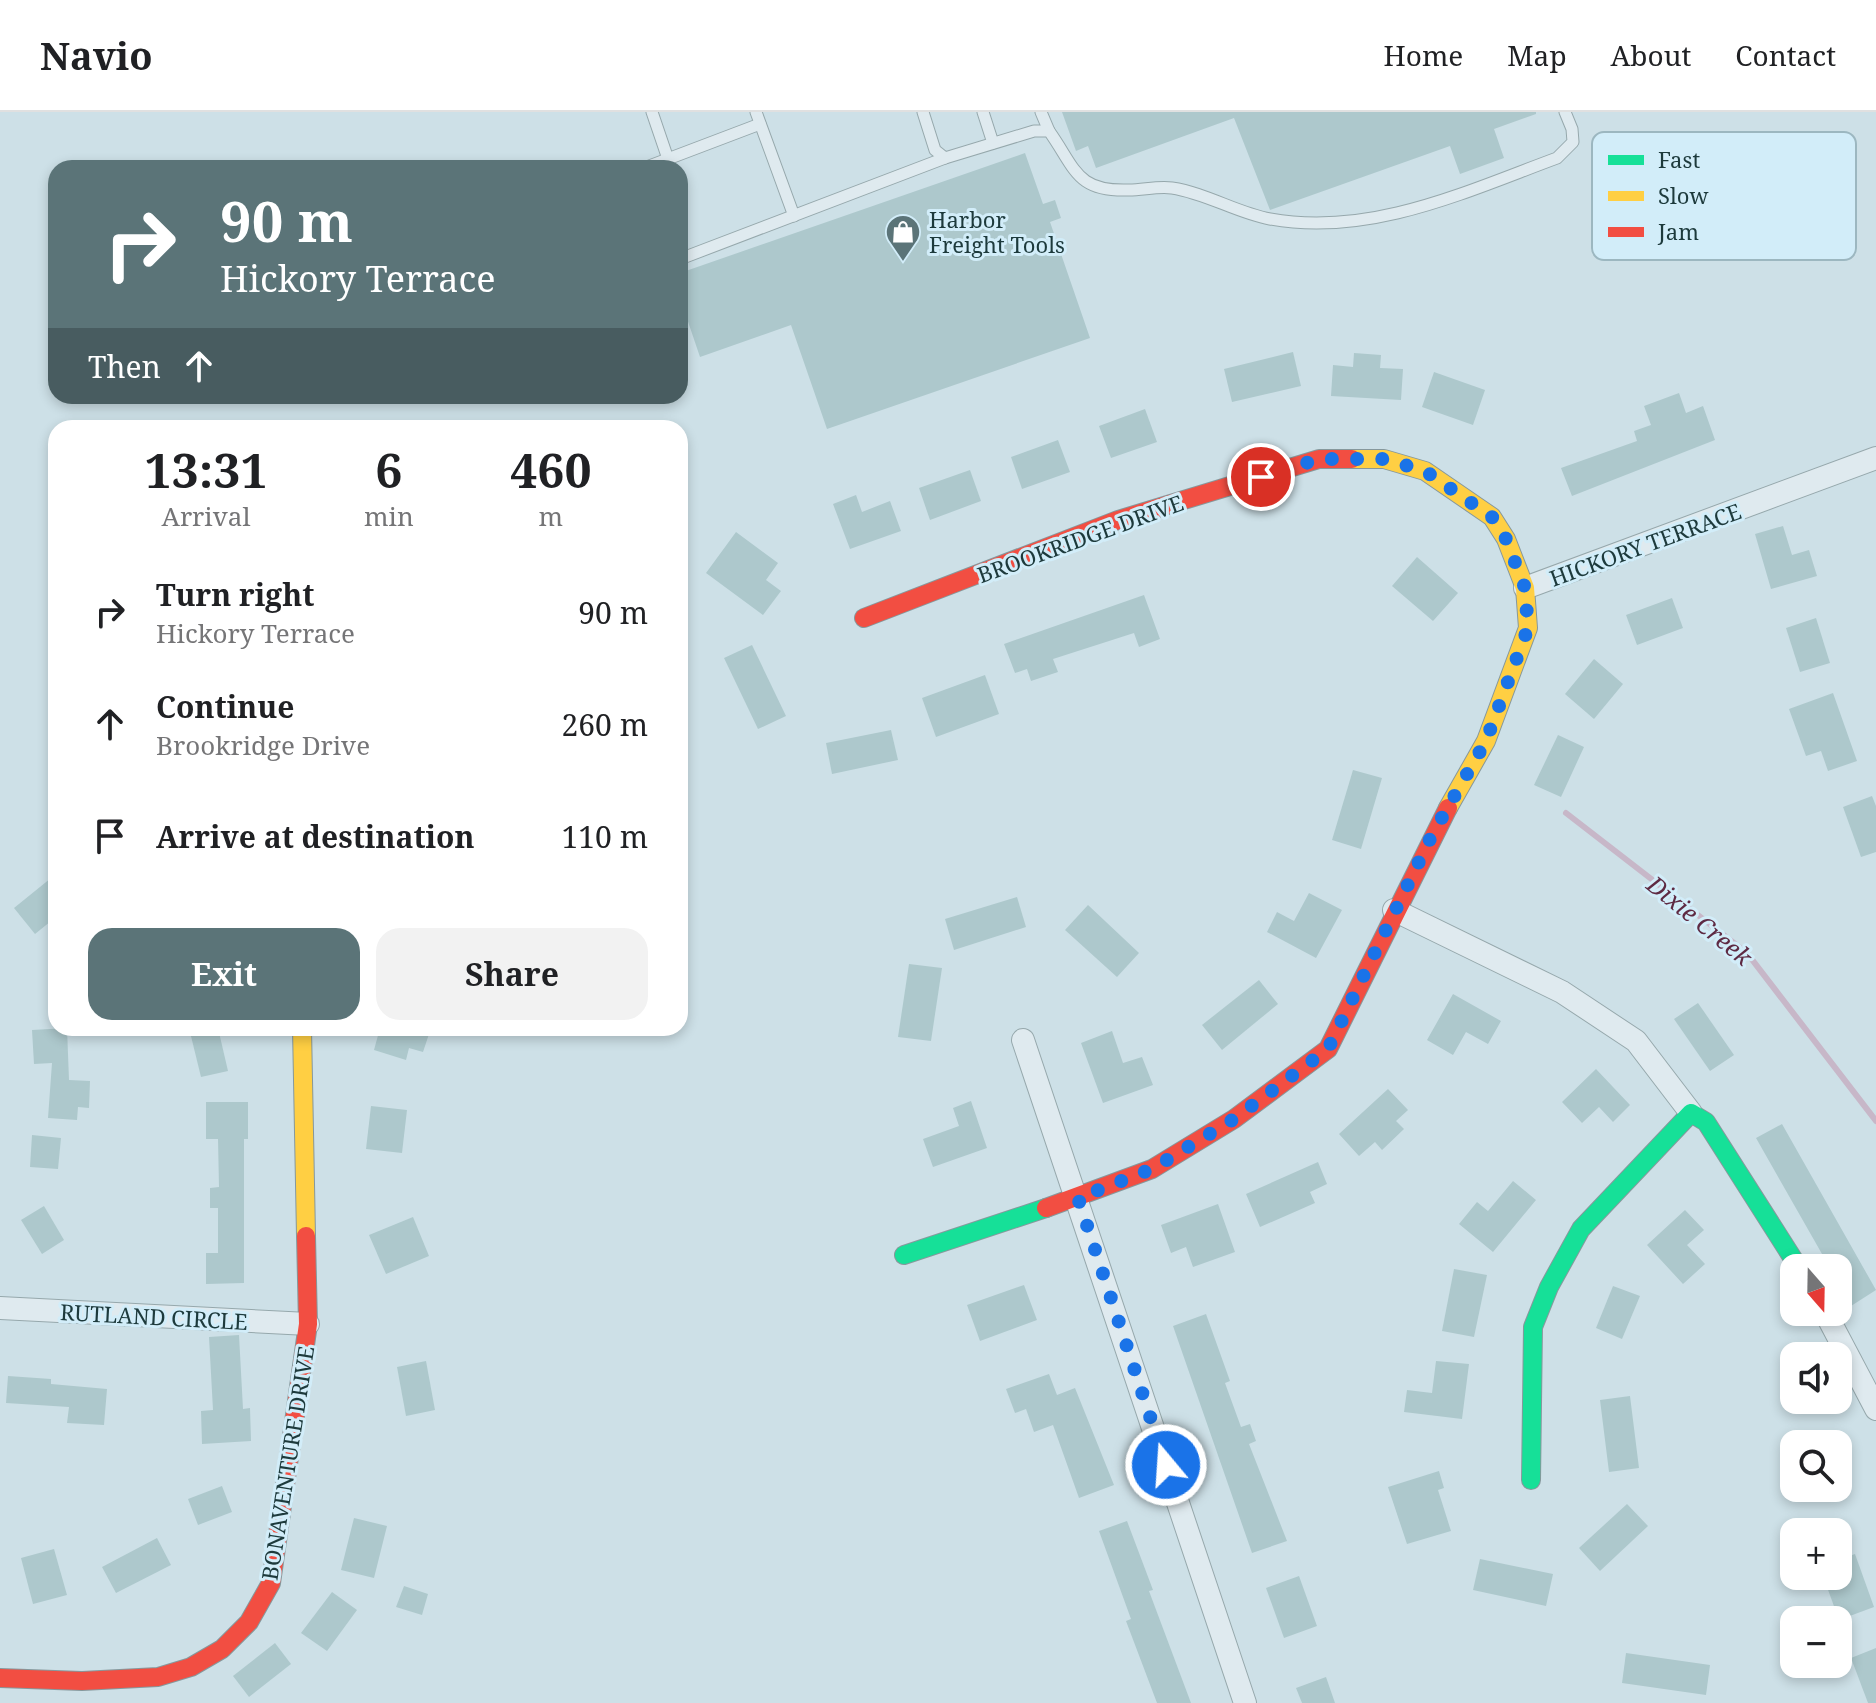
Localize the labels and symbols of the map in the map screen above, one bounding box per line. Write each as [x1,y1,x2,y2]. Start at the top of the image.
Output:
legend [1592,132,1856,260]
text: Fast [1658,144,1700,174]
text: Slow [1658,180,1708,210]
place label: Harbor Freight Tools [929,204,1065,259]
shop icon: Harbor Freight Tools [884,213,922,263]
text: Jam [1657,216,1699,246]
pin [1227,443,1295,511]
street label: BROOKRIDGE DRIVE [973,487,1187,589]
street label: HICKORY TERRACE [1545,495,1745,593]
water label: Dixie Creek [1640,867,1760,973]
north arrow [1780,1254,1852,1326]
street label: RUTLAND CIRCLE [59,1296,249,1336]
street label: BONAVENTURE DRIVE [254,1344,320,1582]
position arrow [1124,1423,1208,1507]

